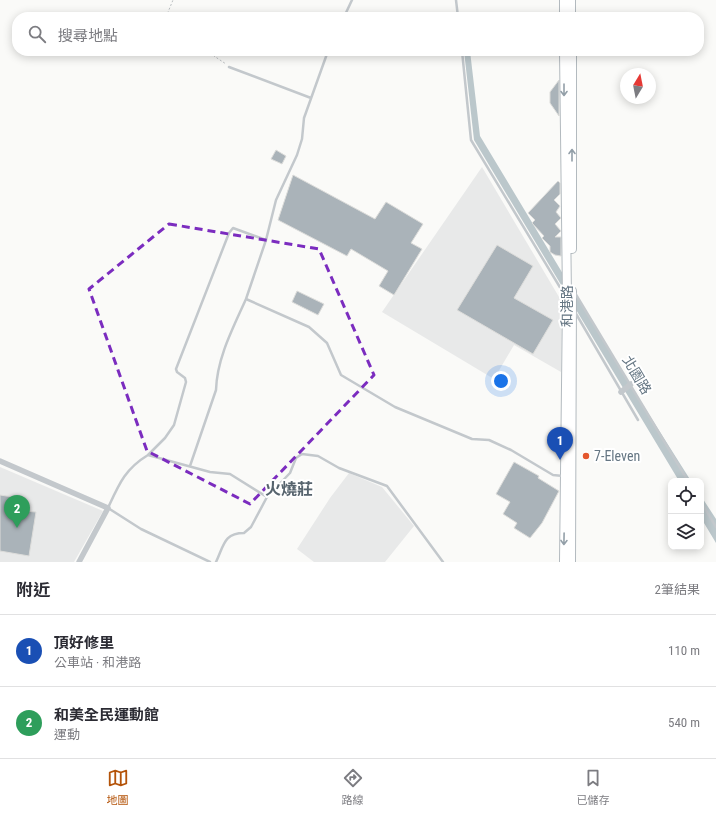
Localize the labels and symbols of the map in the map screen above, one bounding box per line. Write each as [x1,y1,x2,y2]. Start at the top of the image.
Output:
north arrow [620,68,656,104]
one-way arrow [560,83,568,96]
one-way arrow [568,149,576,162]
street label: 和港路 [559,285,575,327]
street label: 北園路 [619,353,655,397]
your location [491,371,511,391]
pin: 1 [547,427,573,460]
place label: 7-Eleven [594,448,640,464]
marker: 7-Eleven [581,451,591,461]
district label: 火燒莊 [265,480,313,499]
pin: 2 [4,495,30,528]
one-way arrow [560,532,568,545]

